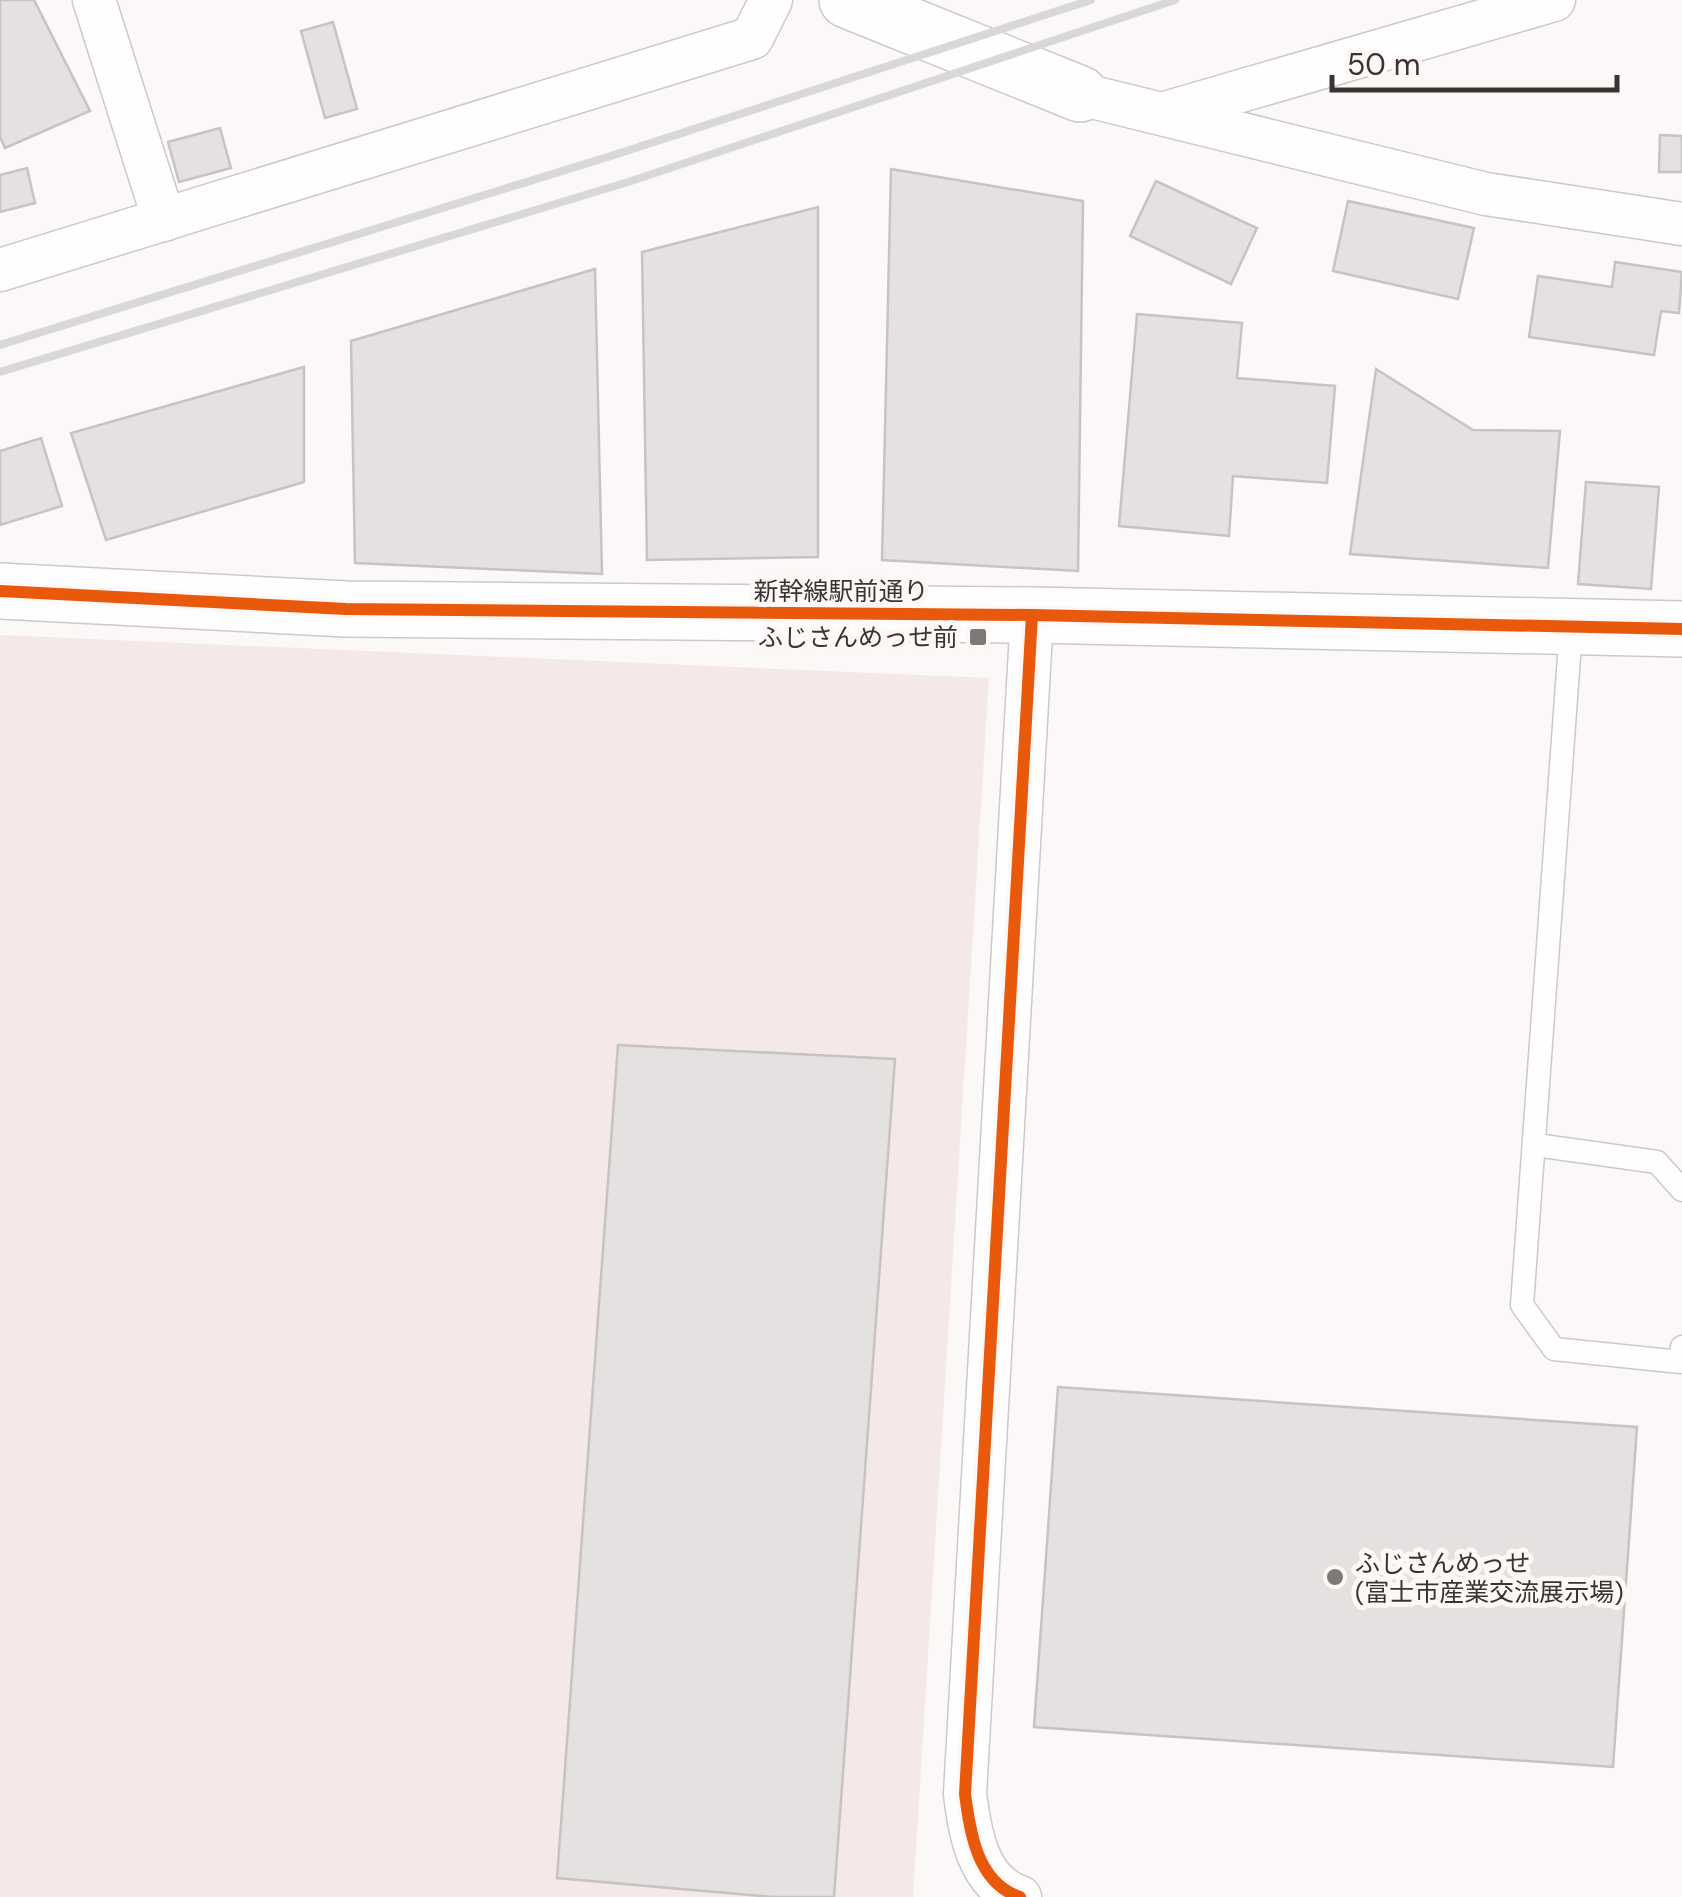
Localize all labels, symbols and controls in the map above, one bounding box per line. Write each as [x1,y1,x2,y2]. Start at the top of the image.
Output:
scale bar [1332,30,1617,92]
text: 50 m [1347,45,1421,84]
street label: 新幹線駅前通り [753,575,929,608]
place label: ふじさんめっせ前 [758,621,958,654]
marker: ふじさんめっせ前 [967,626,989,648]
place label: ふじさんめっせ (富士市産業交流展示場) [1355,1547,1624,1609]
marker: ふじさんめっせ (富士市産業交流展示場) [1324,1566,1346,1588]

